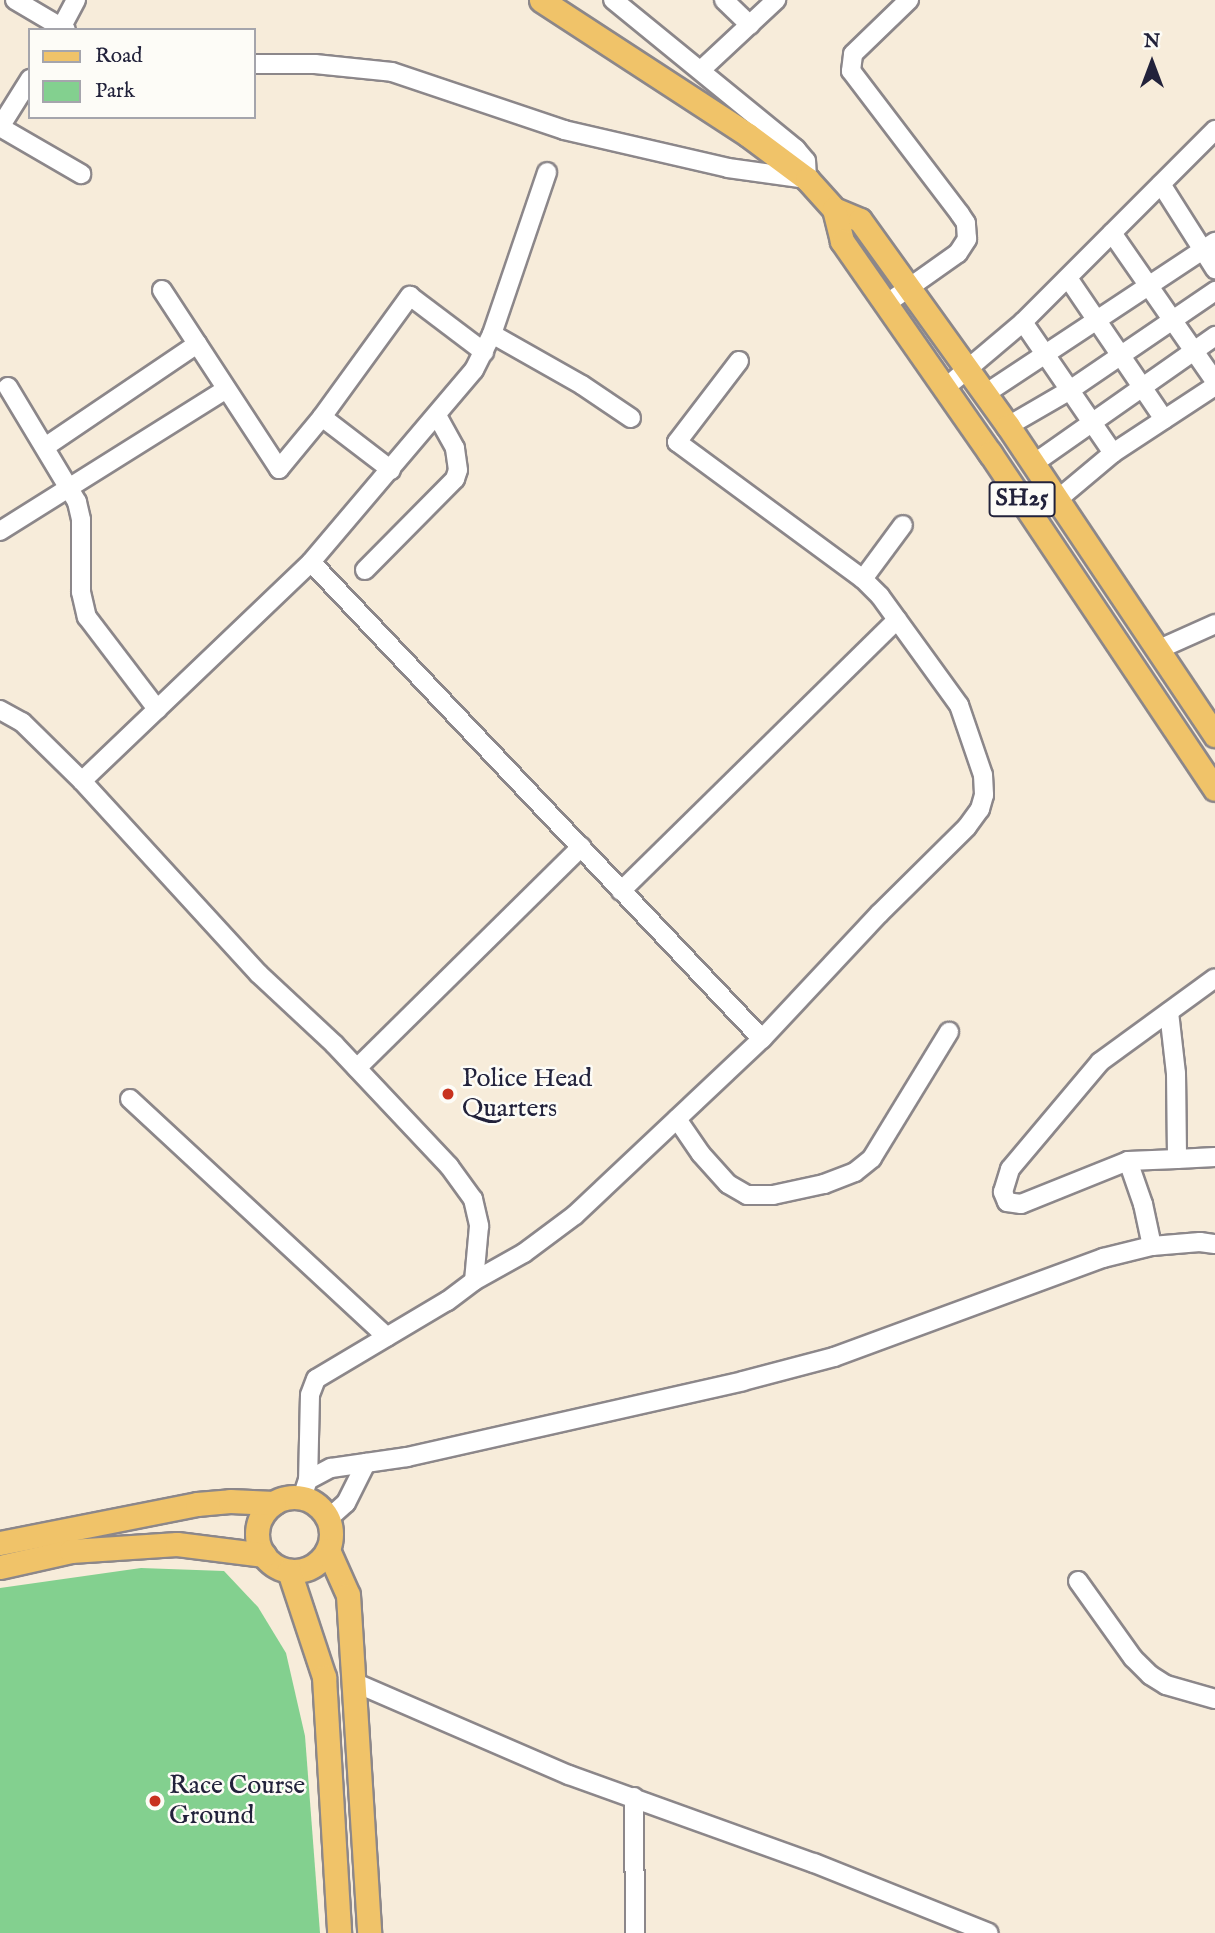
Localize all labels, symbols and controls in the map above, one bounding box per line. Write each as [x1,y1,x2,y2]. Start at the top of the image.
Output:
legend [28,28,256,119]
north arrow [1117,28,1187,98]
text: N [1144,30,1160,54]
text: Road [95,43,142,70]
text: Park [95,78,135,105]
road number: SH25 [987,478,1057,520]
place label: Police Head Quarters [462,1063,592,1124]
marker: Police Head Quarters [440,1086,456,1102]
place label: Race Course Ground [169,1770,305,1831]
marker: Race Course Ground [147,1793,163,1809]

